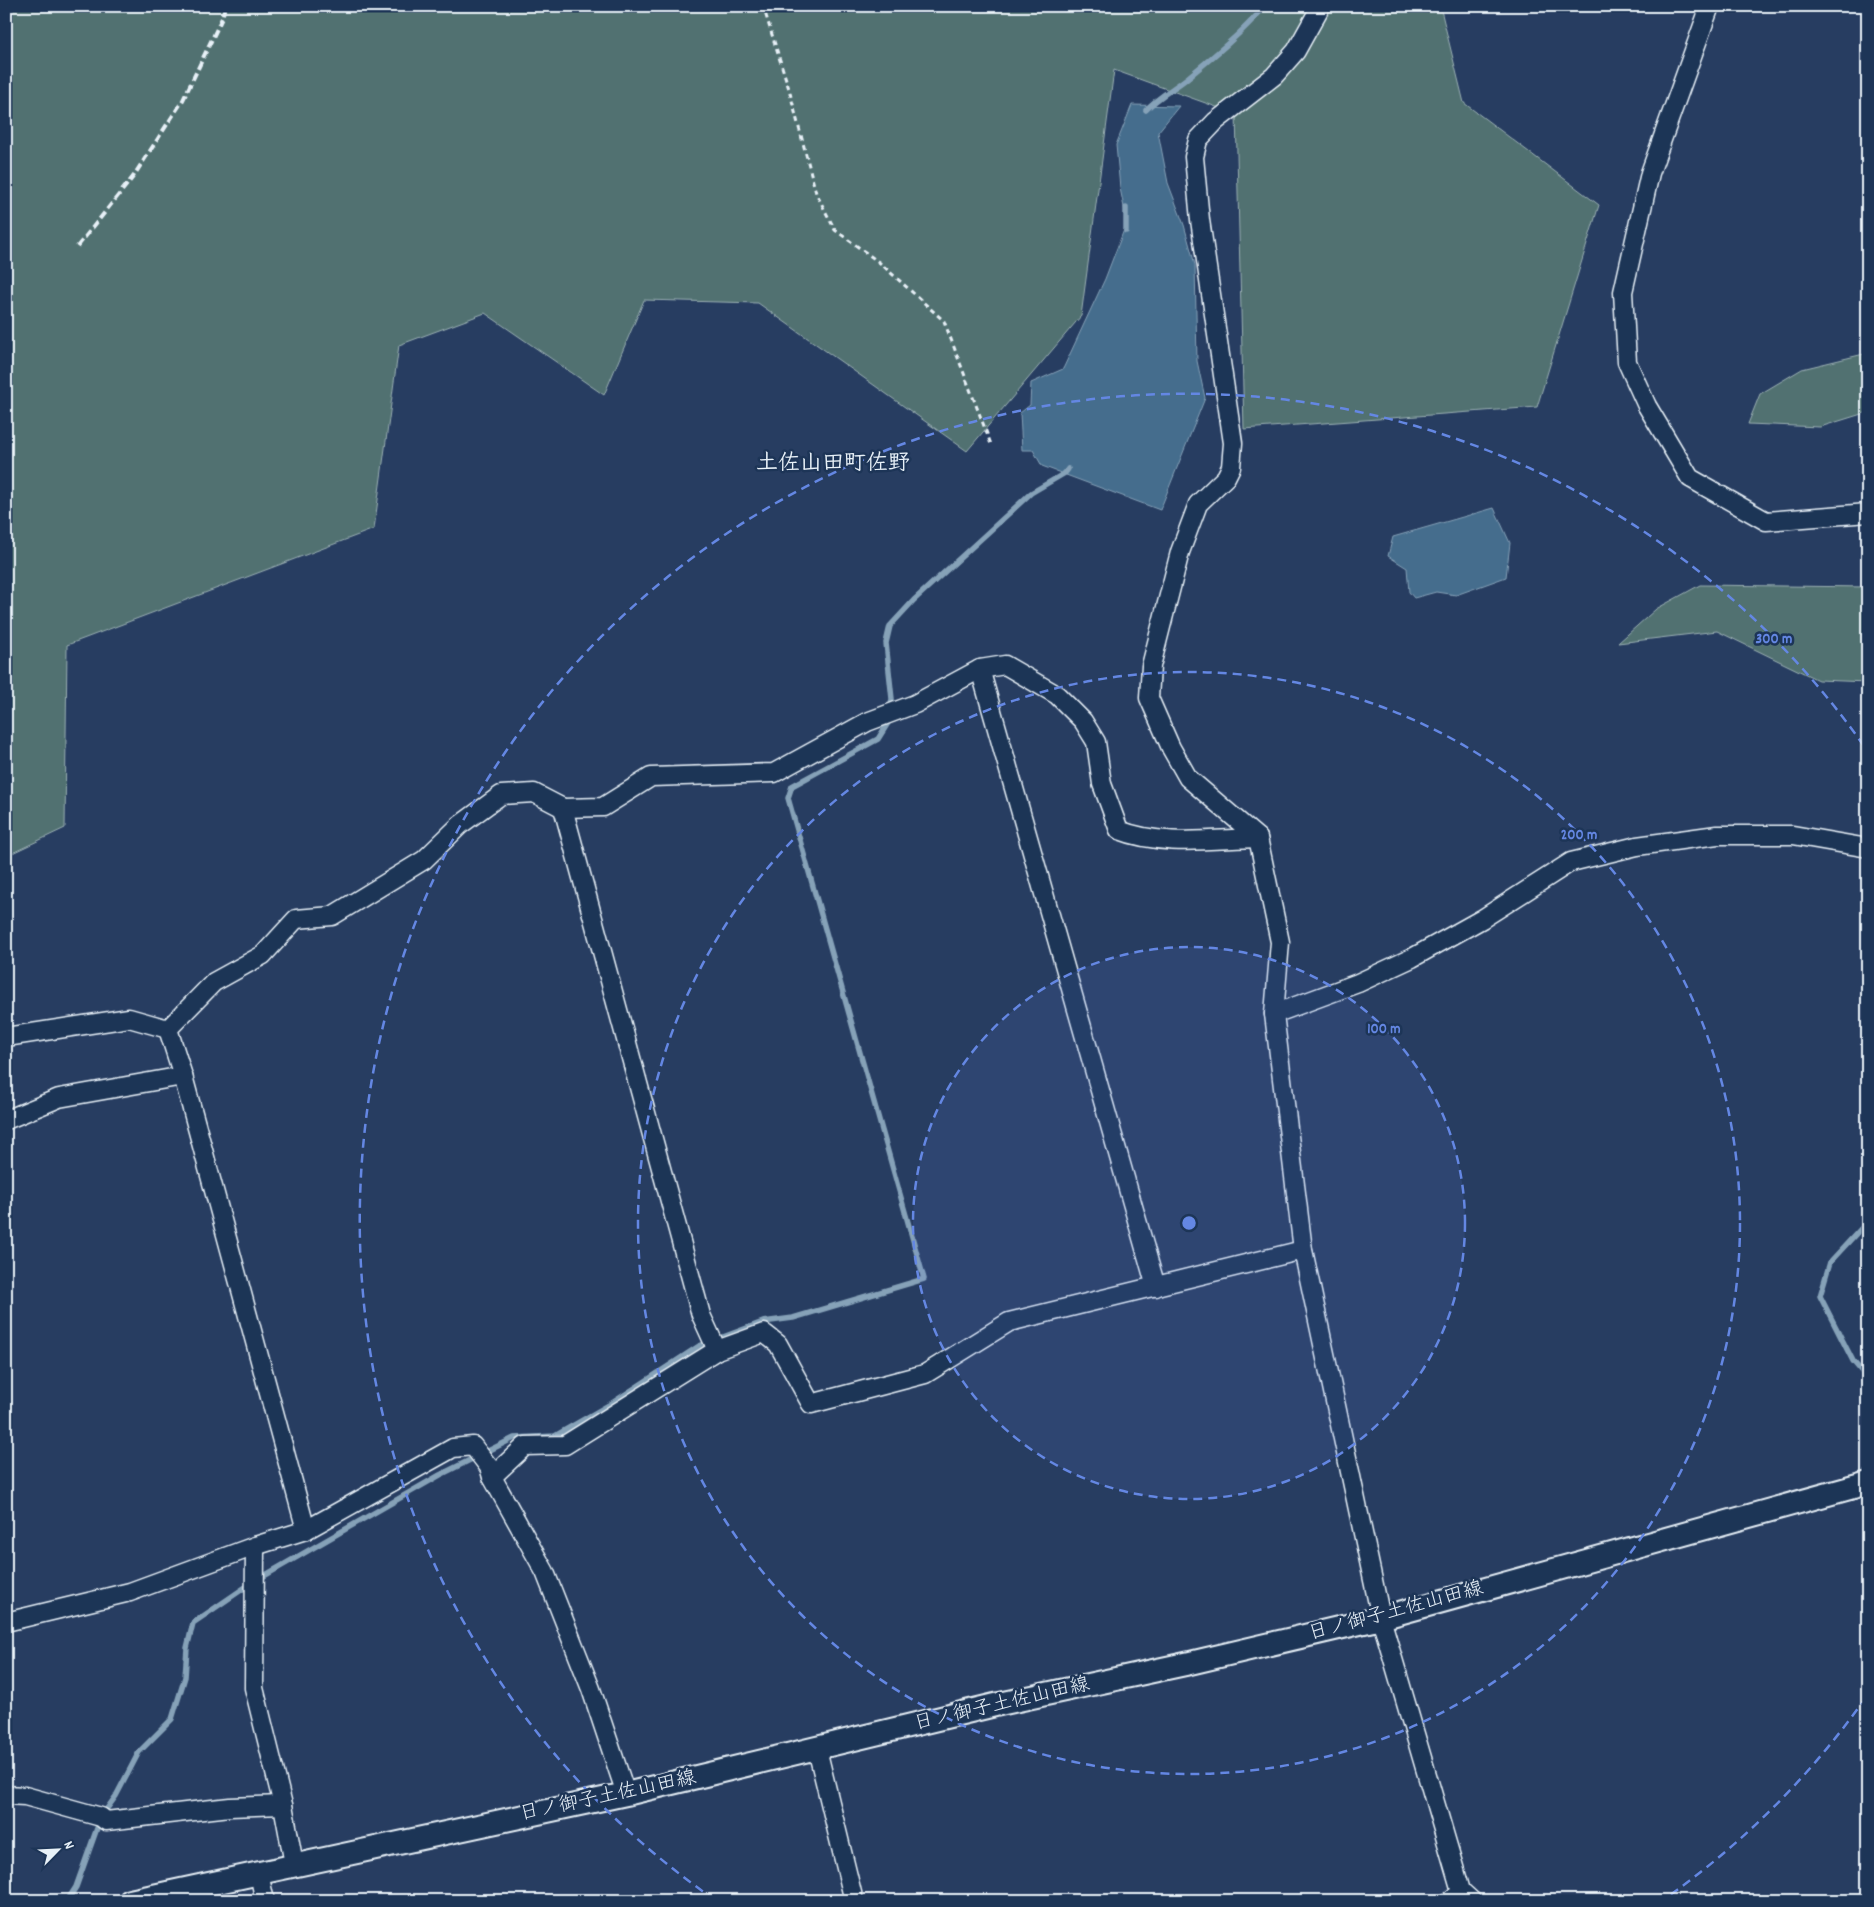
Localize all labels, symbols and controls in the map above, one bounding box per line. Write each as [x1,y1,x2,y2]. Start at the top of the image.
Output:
district label: 土佐山田町佐野 [756,449,910,480]
text: 300 m [1756,629,1792,651]
text: 200 m [1561,825,1597,847]
text: 100 m [1367,1019,1401,1041]
centre of rings [1180,1214,1198,1232]
street label: 日ノ御子土佐山田線 [1305,1575,1487,1649]
street label: 日ノ御子土佐山田線 [911,1671,1093,1739]
street label: 日ノ御子土佐山田線 [517,1765,699,1829]
north arrow [32,1824,82,1874]
text: N [58,1838,79,1853]

